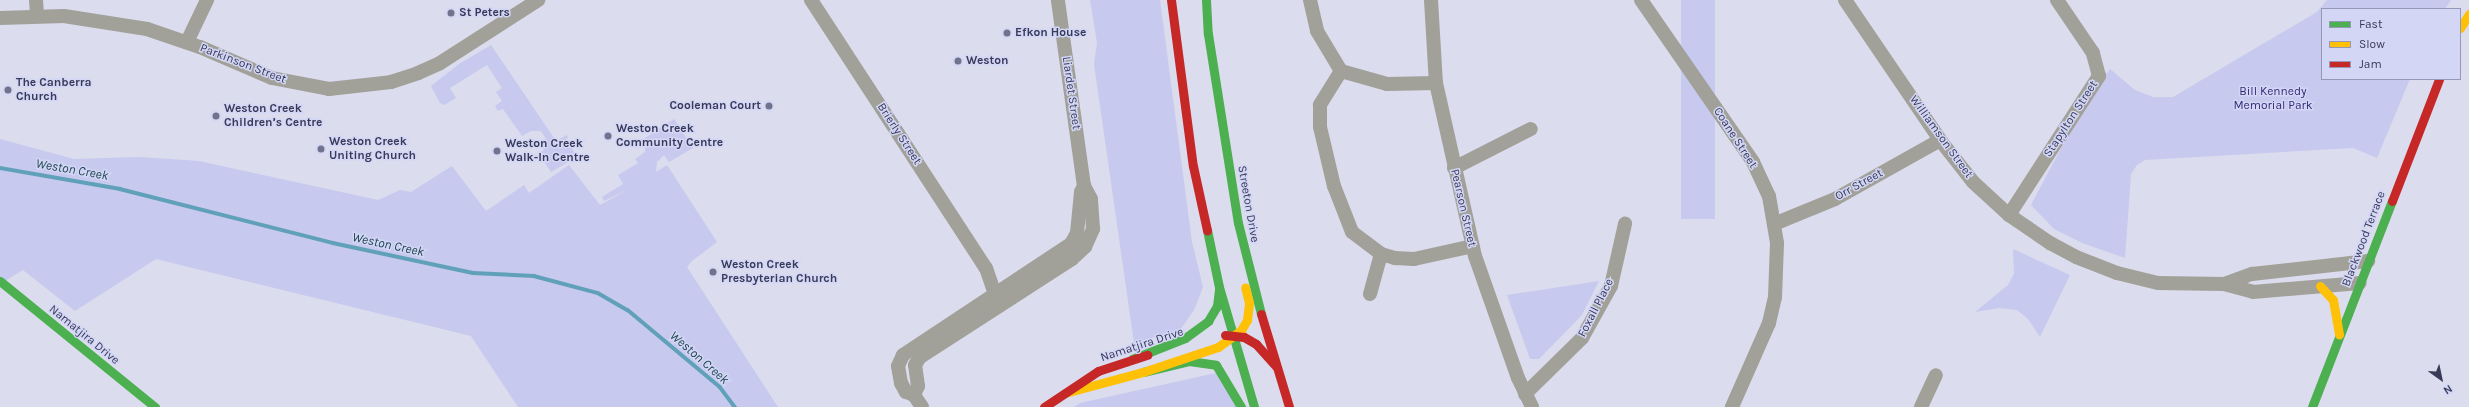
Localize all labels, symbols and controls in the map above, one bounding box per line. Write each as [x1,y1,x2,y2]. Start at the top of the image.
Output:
place label: St Peters [459,6,510,20]
marker: St Peters [446,8,456,18]
legend [2321,8,2461,80]
text: Fast [2359,17,2382,31]
place label: Efkon House [1015,26,1086,40]
marker: Efkon House [1002,28,1012,38]
text: Slow [2359,37,2385,51]
street label: Parkinson Street [198,41,288,87]
place label: Weston [966,54,1009,68]
marker: Weston [953,56,963,66]
street label: Liardet Street [1059,56,1083,130]
text: Jam [2359,57,2382,71]
place label: The Canberra Church [16,76,92,104]
street label: Stapylton Street [2041,78,2101,160]
marker: The Canberra Church [3,85,13,95]
park label: Bill Kennedy Memorial Park [2233,85,2313,113]
street label: Williamson Street [1906,93,1976,181]
place label: Cooleman Court [670,99,761,113]
street label: Brierly Street [874,100,924,168]
marker: Cooleman Court [764,101,774,111]
place label: Weston Creek Children’s Centre [224,102,322,130]
street label: Coane Street [1710,105,1760,171]
marker: Weston Creek Children’s Centre [211,111,221,121]
place label: Weston Creek Community Centre [616,122,723,150]
marker: Weston Creek Community Centre [603,131,613,141]
place label: Weston Creek Uniting Church [329,135,416,163]
place label: Weston Creek Walk-In Centre [505,137,590,165]
marker: Weston Creek Uniting Church [316,144,326,154]
marker: Weston Creek Walk-In Centre [492,146,502,156]
water label: Weston Creek [35,156,109,184]
street label: Streeton Drive [1234,165,1262,243]
street label: Orr Street [1833,166,1885,204]
street label: Pearson Street [1447,168,1479,248]
street label: Blackwood Terrace [2339,189,2389,289]
water label: Weston Creek [351,230,425,260]
place label: Weston Creek Presbyterian Church [721,258,837,286]
marker: Weston Creek Presbyterian Church [708,267,718,277]
street label: Foxall Place [1575,276,1617,340]
street label: Namatjira Drive [46,302,122,368]
street label: Namatjira Drive [1099,325,1185,365]
water label: Weston Creek [666,328,732,388]
north arrow [2421,359,2461,399]
text: N [2441,382,2455,397]

